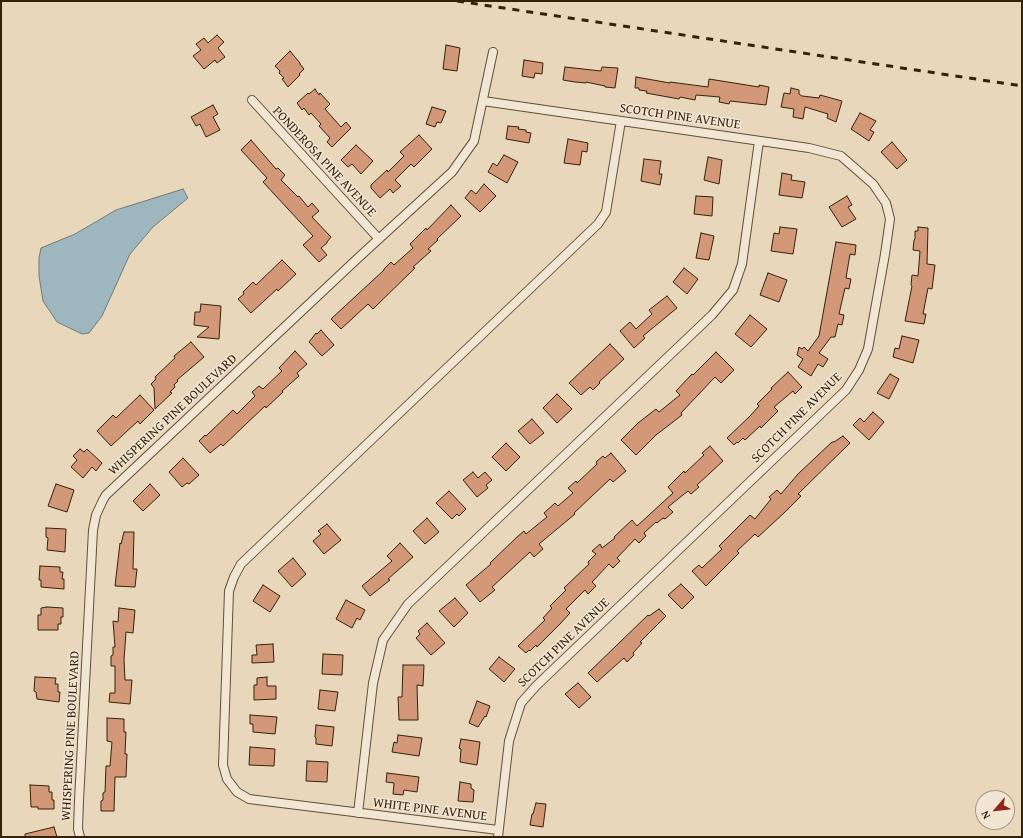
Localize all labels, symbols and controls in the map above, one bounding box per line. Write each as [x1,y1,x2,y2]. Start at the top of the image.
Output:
street label: SCOTCH PINE AVENUE [619,101,741,133]
street label: PONDEROSA PINE AVENUE [269,104,379,220]
street label: WHISPERING PINE BOULEVARD [105,351,241,479]
street label: SCOTCH PINE AVENUE [748,369,846,467]
street label: SCOTCH PINE AVENUE [515,595,613,691]
street label: WHISPERING PINE BOULEVARD [59,651,83,821]
north arrow [975,790,1015,830]
street label: WHITE PINE AVENUE [372,795,488,825]
text: N [977,808,994,822]

